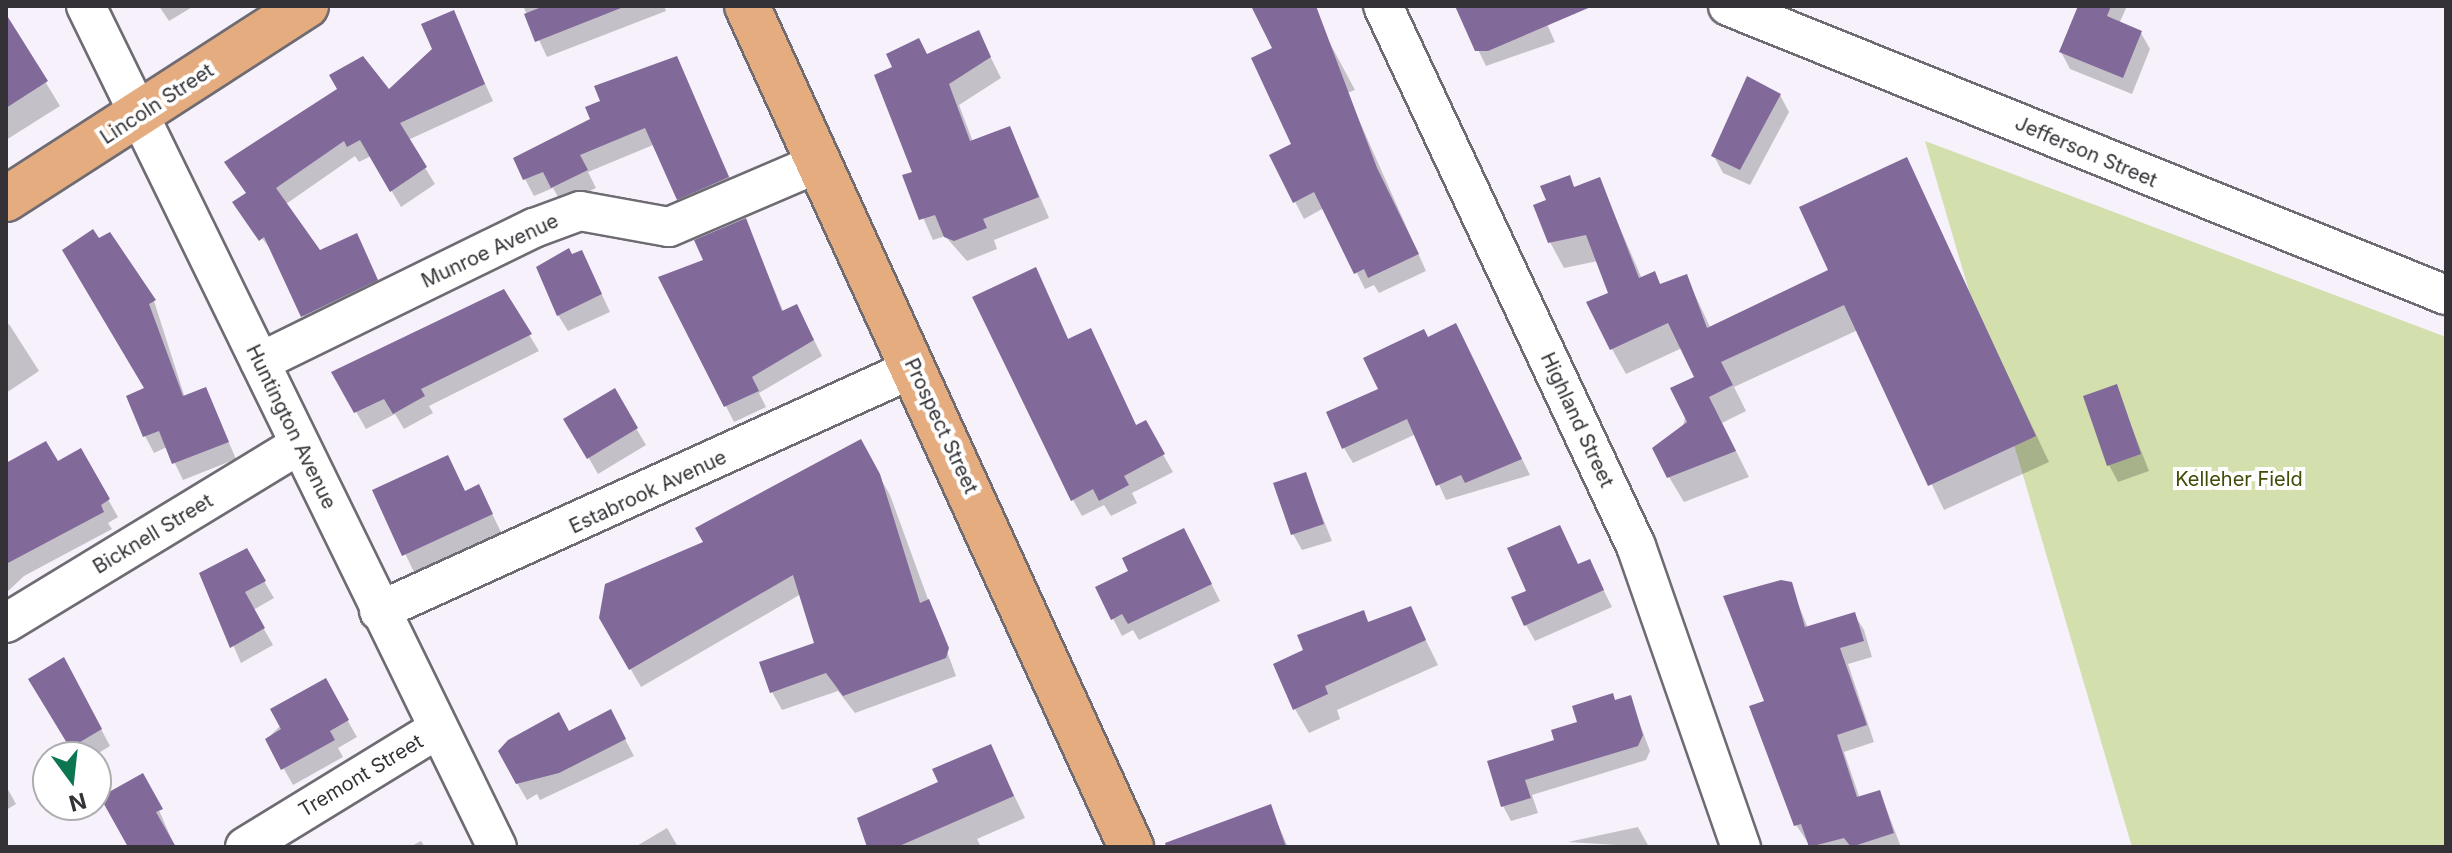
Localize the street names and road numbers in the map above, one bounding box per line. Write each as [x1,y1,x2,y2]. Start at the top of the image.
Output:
street label: Lincoln Street [96,59,218,149]
street label: Jefferson Street [2011,111,2161,193]
street label: Munroe Avenue [418,209,562,293]
street label: Huntington Avenue [241,341,341,513]
street label: Highland Street [1535,349,1619,491]
street label: Prospect Street [899,355,983,497]
street label: Estabrook Avenue [566,445,730,539]
street label: Bicknell Street [89,489,217,579]
street label: Tremont Street [295,730,427,822]

